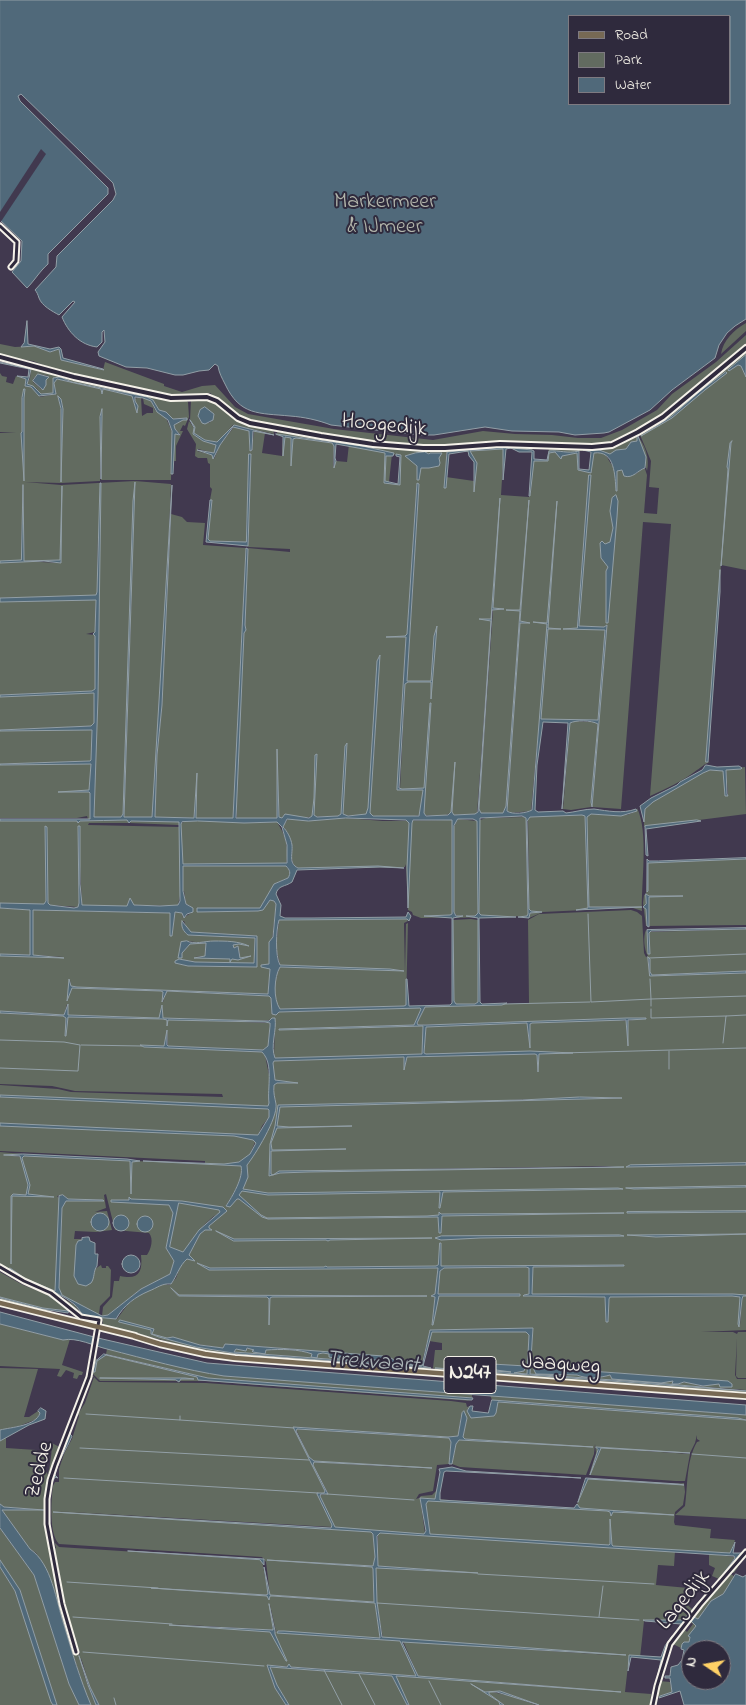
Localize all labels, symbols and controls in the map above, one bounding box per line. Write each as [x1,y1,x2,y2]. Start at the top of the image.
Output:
legend [568,15,731,105]
text: Road [615,24,648,46]
text: Park [615,49,642,71]
text: Water [615,74,651,96]
park label: Markermeer & IJmeer [334,190,436,242]
street label: Hoogedijk [340,409,428,445]
water label: Trekvaart [325,1346,419,1382]
street label: Jaagweg [521,1350,601,1382]
road number: N247 [444,1356,496,1394]
street label: Zedde [21,1439,61,1501]
street label: Lagedijk [653,1565,717,1637]
north arrow [681,1640,731,1690]
text: N [681,1655,703,1669]

